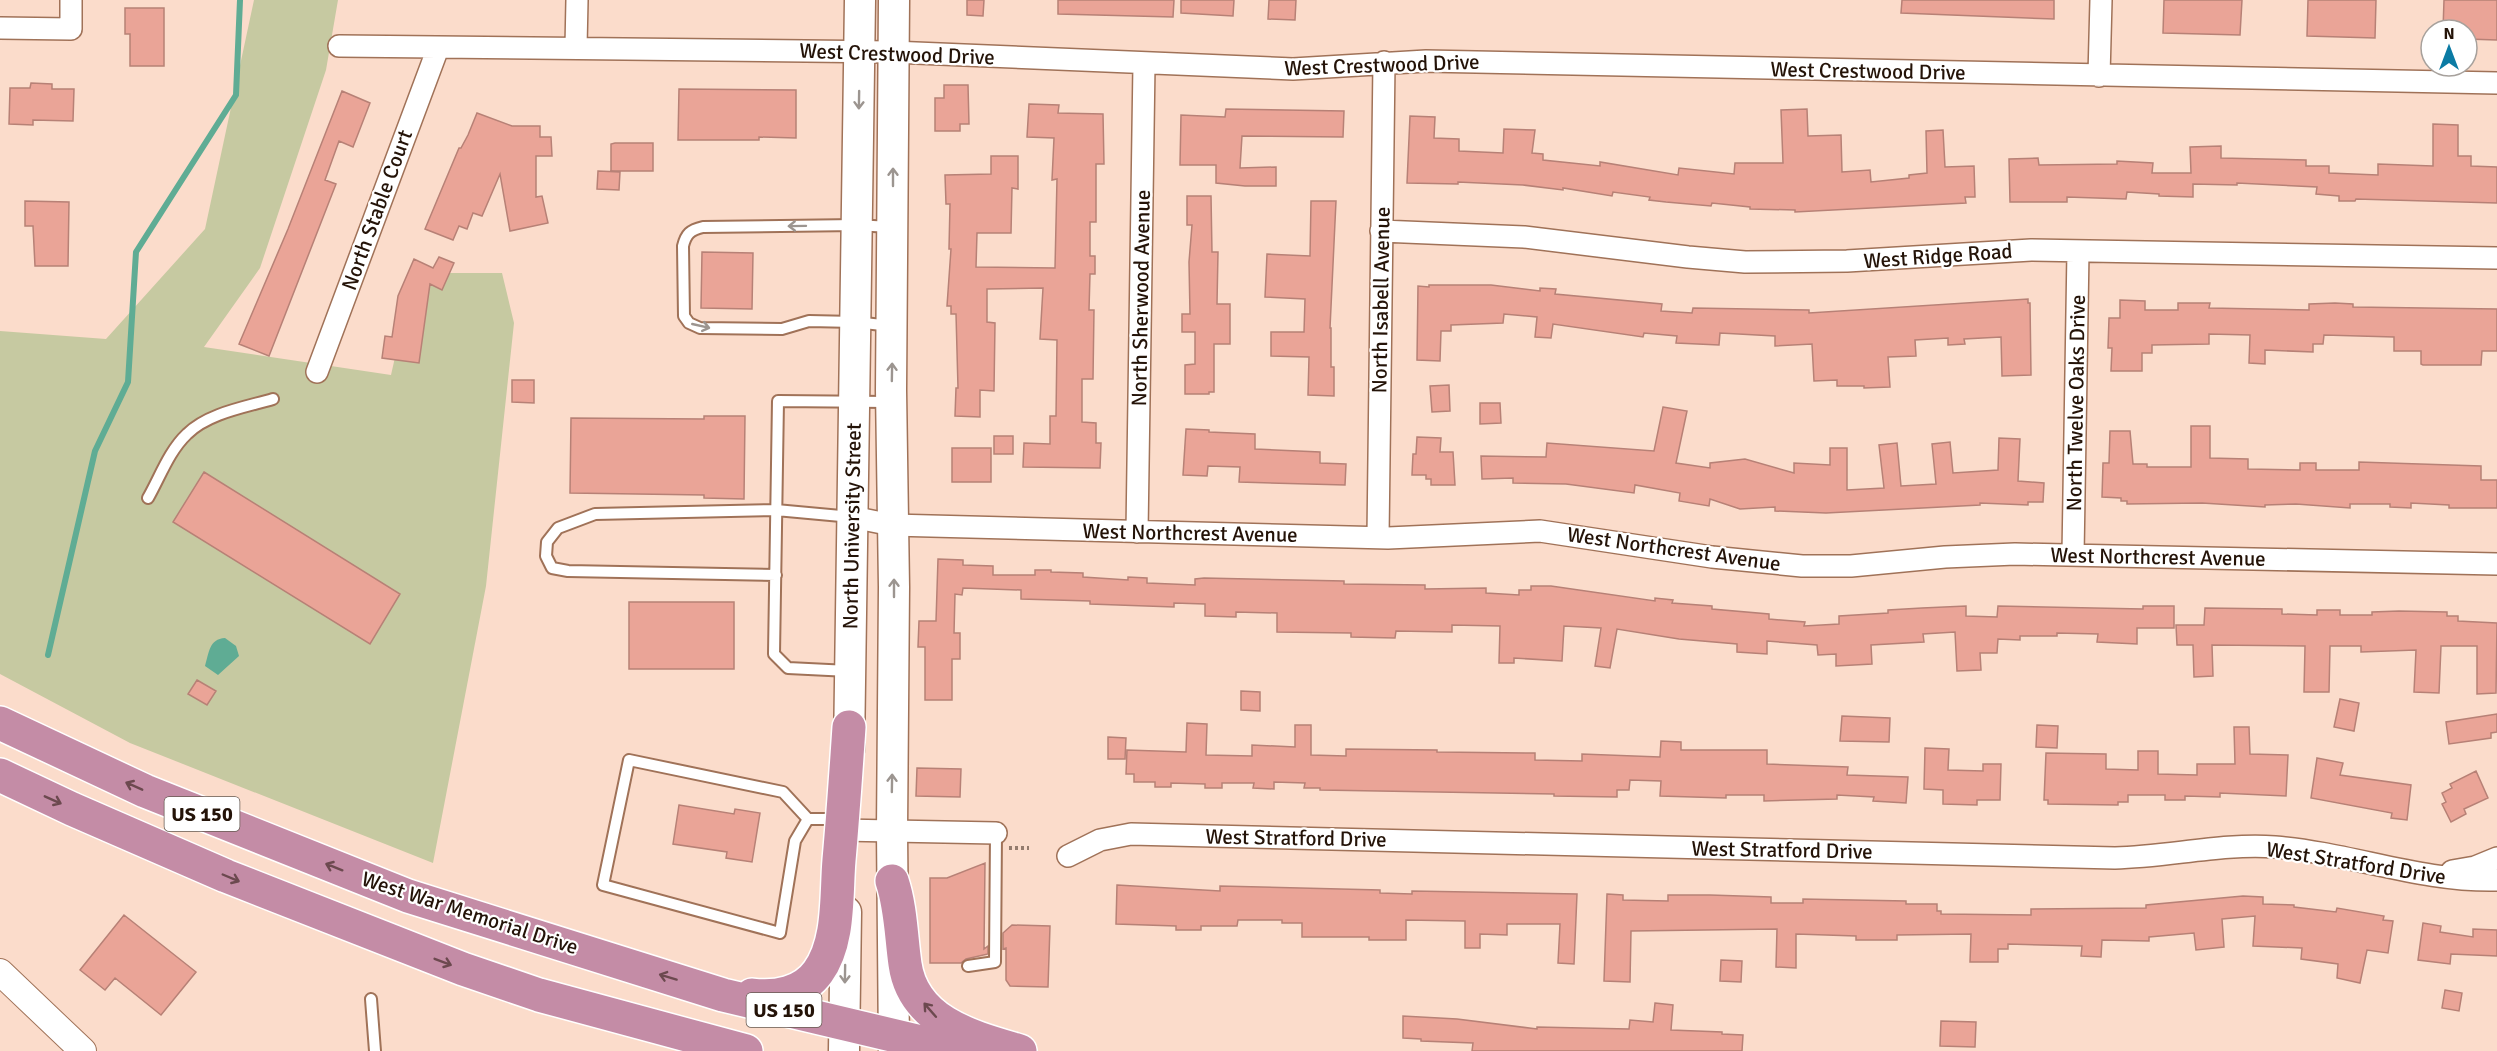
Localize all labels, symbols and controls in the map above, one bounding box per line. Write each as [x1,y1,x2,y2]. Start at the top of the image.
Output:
north arrow [2419,18,2479,78]
text: N [2443,24,2455,44]
street label: West Crestwood Drive [799,38,995,70]
street label: West Crestwood Drive [1284,49,1480,81]
street label: West Crestwood Drive [1770,56,1966,86]
one-way arrow [853,90,865,110]
street label: North Stable Court [336,126,418,294]
one-way arrow [887,167,899,187]
street label: North Sherwood Avenue [1126,189,1156,407]
street label: North Isabell Avenue [1366,206,1396,394]
one-way arrow [788,220,808,231]
street label: West Ridge Road [1863,238,2013,274]
street label: North Twelve Oaks Drive [2061,294,2091,512]
one-way arrow [690,321,710,332]
one-way arrow [886,362,898,382]
street label: North University Street [837,422,867,630]
street label: West Northcrest Avenue [1082,518,1298,548]
street label: West Northcrest Avenue [1566,521,1782,577]
street label: West Northcrest Avenue [2050,542,2266,572]
one-way arrow [888,578,900,598]
one-way arrow [886,773,898,793]
one-way arrow [125,780,143,791]
one-way arrow [43,795,61,807]
road number: US 150 [164,797,240,831]
street label: West Stratford Drive [1205,823,1387,853]
street label: West Stratford Drive [1691,835,1873,865]
street label: West Stratford Drive [2264,836,2448,890]
one-way arrow [325,861,344,872]
street label: West War Memorial Drive [358,866,582,960]
one-way arrow [222,873,240,884]
one-way arrow [433,957,451,968]
one-way arrow [839,964,851,984]
one-way arrow [659,971,678,982]
road number: US 150 [746,993,822,1027]
one-way arrow [923,1003,937,1018]

